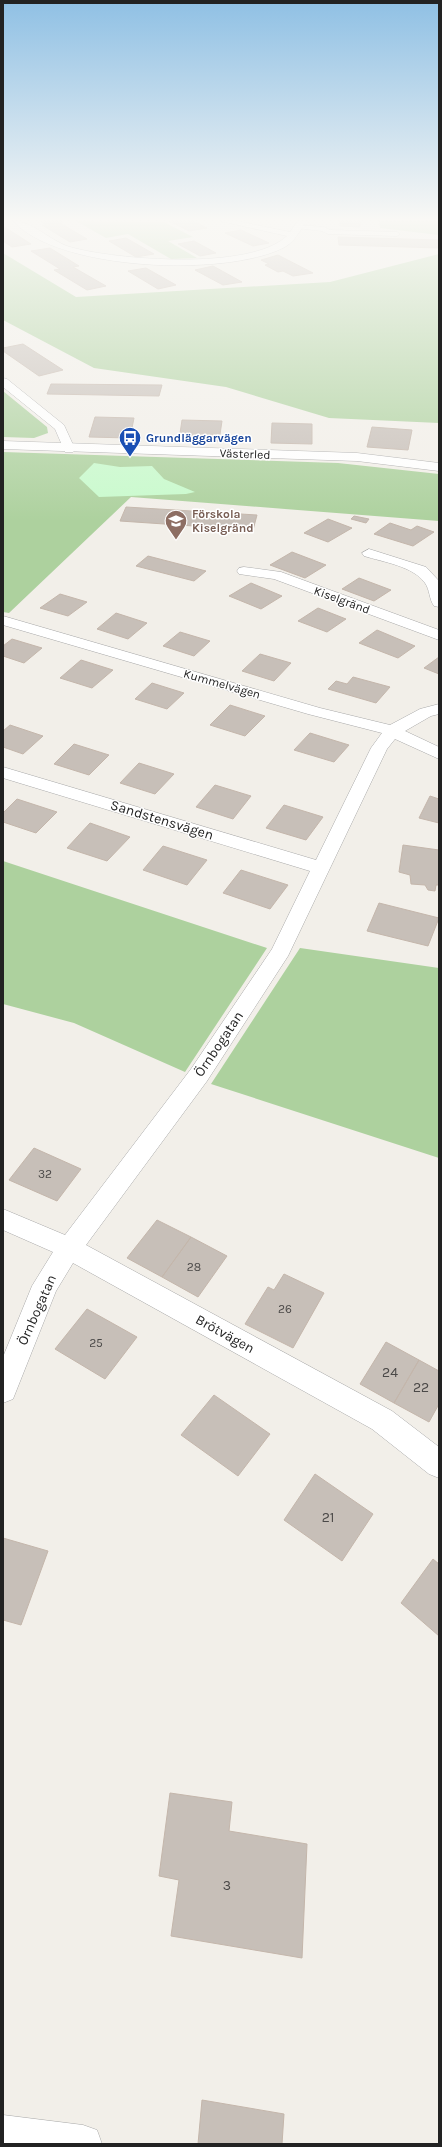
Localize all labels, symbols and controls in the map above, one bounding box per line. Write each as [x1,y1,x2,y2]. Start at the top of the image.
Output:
bus stop icon: Grundläggarvägen [117,425,143,458]
place label: Grundläggarvägen [146,431,252,445]
street label: Västerled [219,446,271,462]
place label: Förskola Kiselgränd [192,507,254,535]
school or university icon: Förskola Kiselgränd [163,508,189,541]
street label: Kiselgränd [312,583,372,617]
street label: Kummelvägen [182,666,262,702]
street label: Sandstensvägen [108,796,216,844]
street label: Örnbogatan [191,1008,247,1080]
house number: 32 [38,1167,52,1181]
house number: 28 [187,1260,201,1274]
street label: Örnbogatan [14,1272,60,1348]
house number: 26 [278,1302,292,1316]
street label: Brötvägen [192,1311,258,1357]
house number: 25 [89,1336,103,1350]
house number: 24 [382,1364,398,1381]
house number: 22 [413,1379,429,1396]
house number: 21 [322,1509,334,1526]
house number: 3 [223,1877,231,1894]

